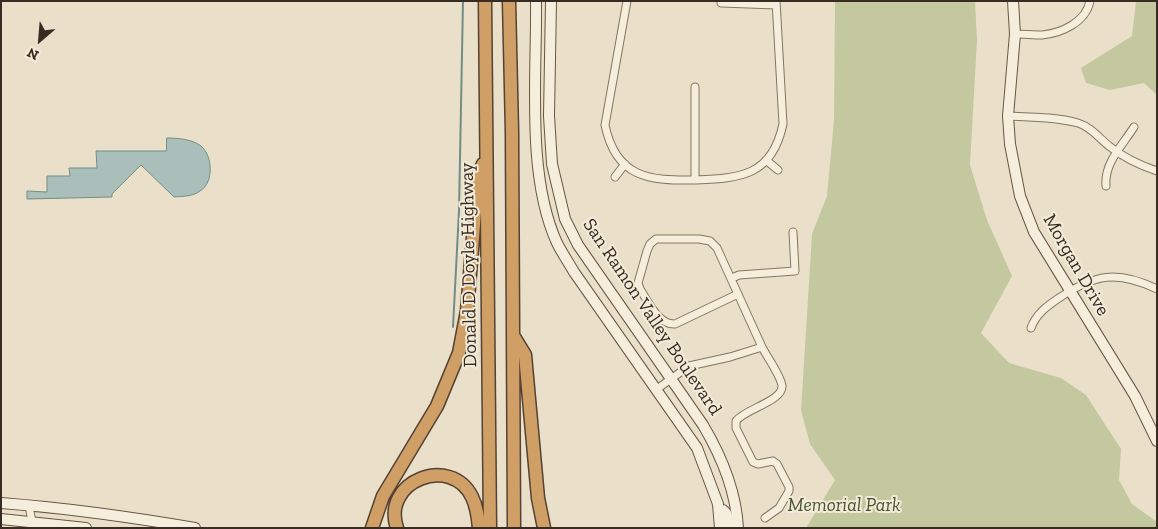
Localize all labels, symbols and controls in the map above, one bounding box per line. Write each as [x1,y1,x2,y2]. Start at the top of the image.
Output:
north arrow [15,15,65,65]
text: N [24,44,42,64]
street label: Donald D Doyle Highway [456,162,482,368]
street label: Morgan Drive [1038,210,1114,320]
street label: San Ramon Valley Boulevard [578,214,726,420]
park label: Memorial Park [788,495,900,517]

